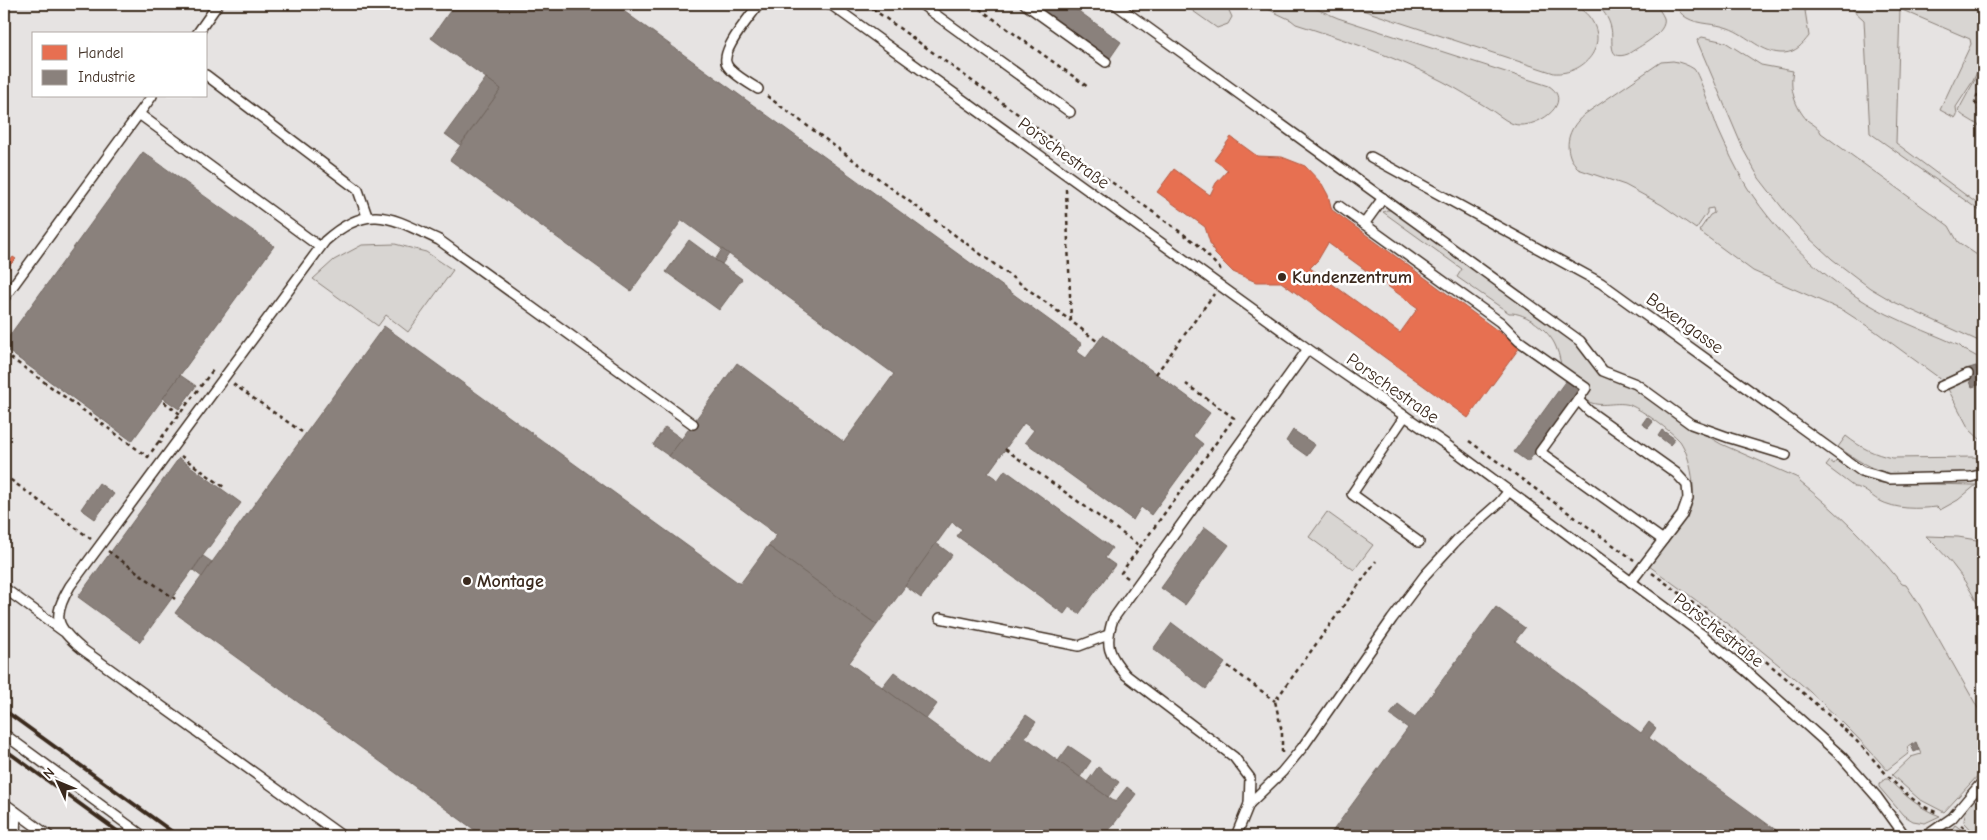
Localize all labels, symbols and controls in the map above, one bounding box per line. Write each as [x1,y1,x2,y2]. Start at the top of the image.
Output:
legend [32,32,208,98]
text: Handel [78,44,124,62]
text: Industrie [78,68,136,86]
street label: Porschestraße [1014,113,1114,194]
place label: Kundenzentrum [1292,267,1412,288]
marker: Kundenzentrum [1276,271,1288,283]
street label: Boxengasse [1642,288,1727,358]
street label: Porschestraße [1342,349,1443,428]
place label: Montage [477,571,544,592]
marker: Montage [461,575,473,587]
street label: Porschestraße [1670,589,1768,672]
north arrow [32,758,82,808]
text: N [40,764,58,783]

